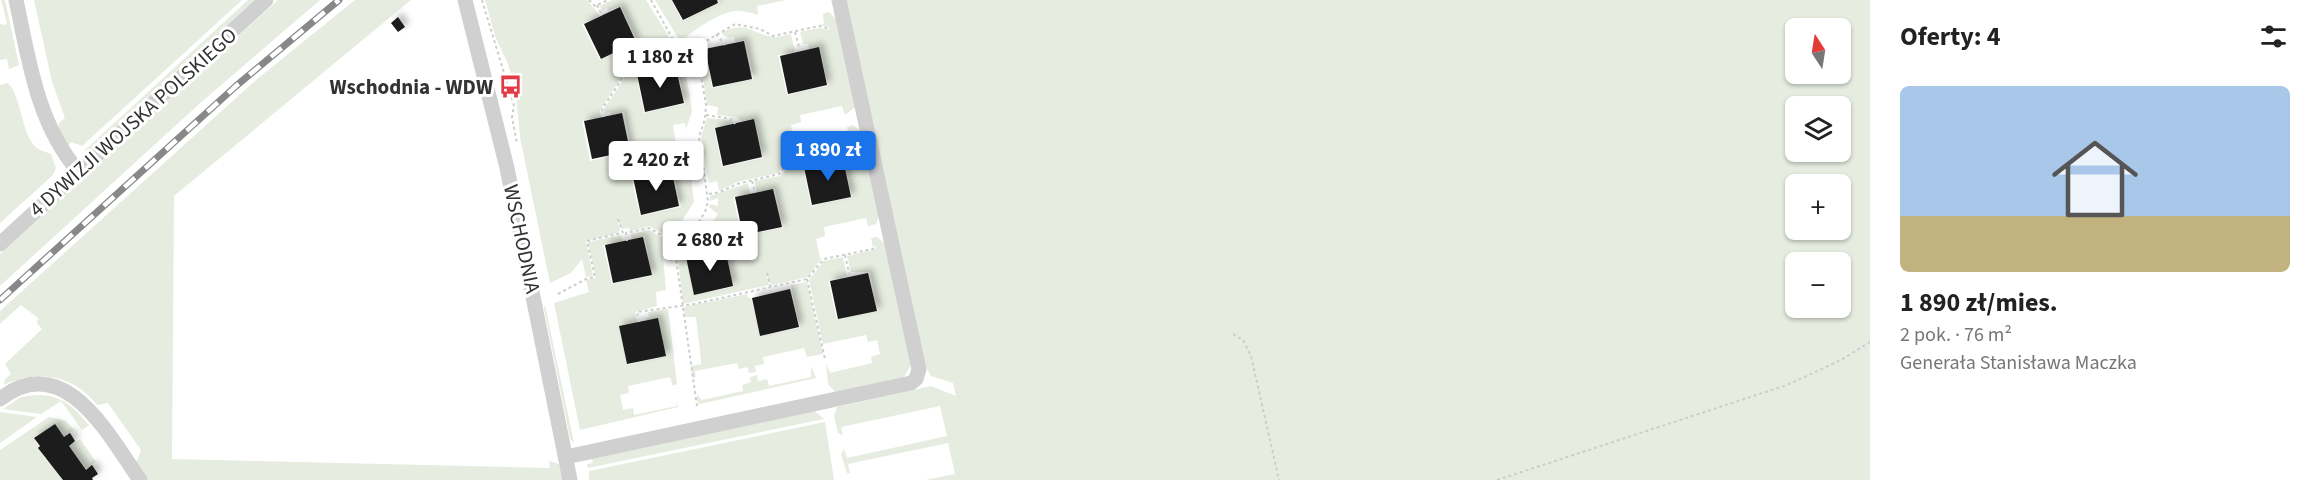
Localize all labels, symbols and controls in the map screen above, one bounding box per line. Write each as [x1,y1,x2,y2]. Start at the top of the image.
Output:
north arrow [1785,18,1851,84]
map controls [1785,18,1851,318]
text: Oferty: 4 [1900,18,2000,55]
street label: 4 DYWIZJI WOJSKA POLSKIEGO [23,20,243,224]
icon: filters [2257,20,2290,53]
pin: 1 180 zł [598,38,722,89]
text: 1 180 zł [627,43,693,71]
place label: Wschodnia - WDW [329,72,493,102]
bus stop icon: Wschodnia - WDW [498,74,524,100]
button: layers [1785,96,1851,162]
icon: home [2041,125,2149,233]
pin: 1 890 zł [766,131,890,182]
text: 1 890 zł [795,136,861,164]
pin: 2 420 zł [594,141,718,192]
text: 2 420 zł [623,146,689,174]
button: + [1785,174,1851,240]
street label: WSCHODNIA [496,182,548,297]
pin: 2 680 zł [648,221,772,272]
text: 2 680 zł [677,226,743,254]
button: − [1785,252,1851,318]
text: 1 890 zł/mies. [1900,284,2058,321]
text: 2 pok. · 76 m² [1900,321,2012,349]
text: Generała Stanisława Maczka [1900,349,2137,377]

